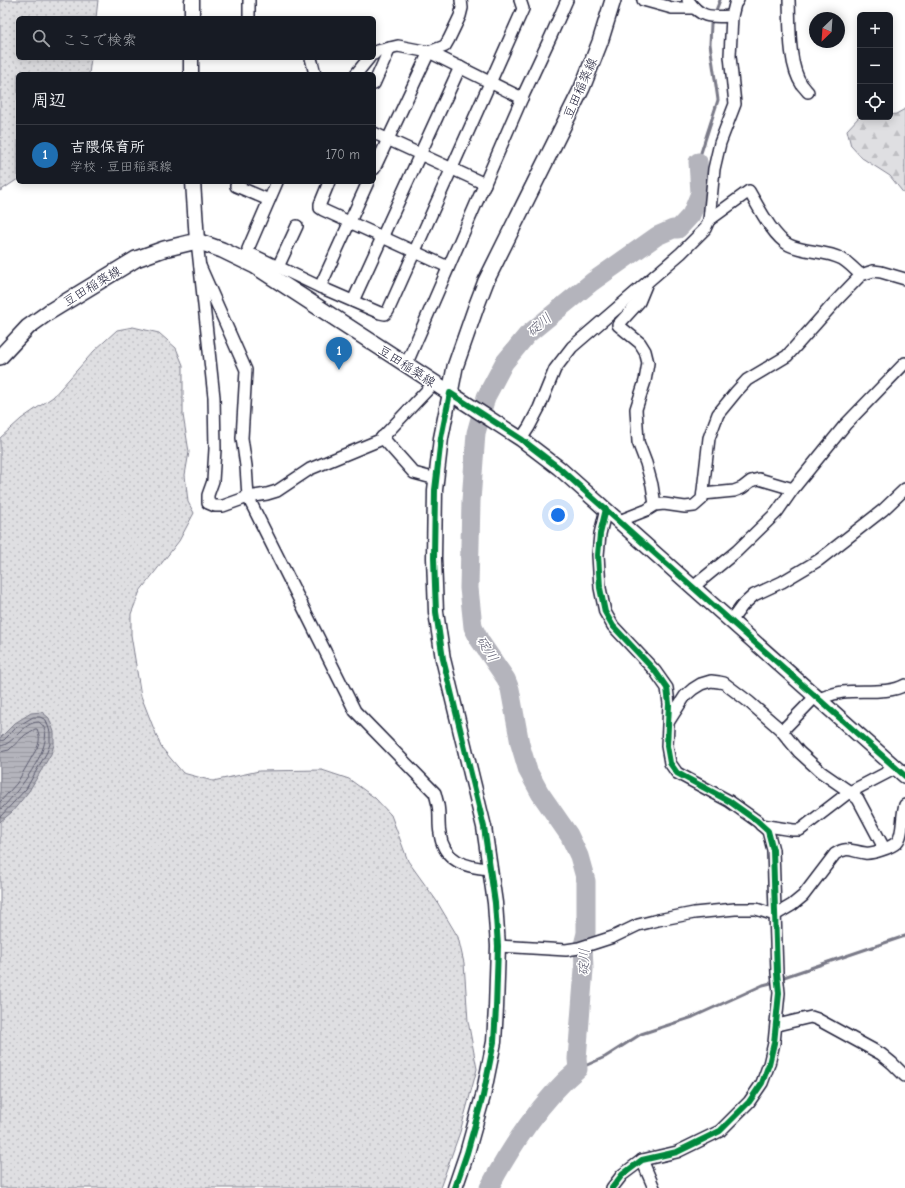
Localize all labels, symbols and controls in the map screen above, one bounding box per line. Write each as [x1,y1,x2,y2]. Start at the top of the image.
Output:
north arrow [809,12,845,48]
map controls [857,12,893,120]
button: + [857,12,893,48]
search box [16,16,376,60]
icon: search [30,27,52,49]
text: ここで検索 [62,31,137,49]
button: − [857,48,893,84]
street label: 豆田稲築線 [560,54,600,121]
button: locate [857,84,893,120]
text: 周辺 [32,91,66,110]
text: 吉隈保育所 [70,138,145,156]
text: 1 [42,147,48,162]
text: 170 m [326,147,360,162]
text: 学校 · 豆田稲築線 [70,159,172,174]
street label: 豆田稲築線 [60,262,125,309]
water label: 碇川 [523,309,555,341]
pin: 1 [326,337,352,370]
street label: 豆田稲築線 [376,342,439,391]
your location [548,505,568,525]
water label: 碇川 [473,633,501,665]
water label: 碇川 [575,948,593,976]

